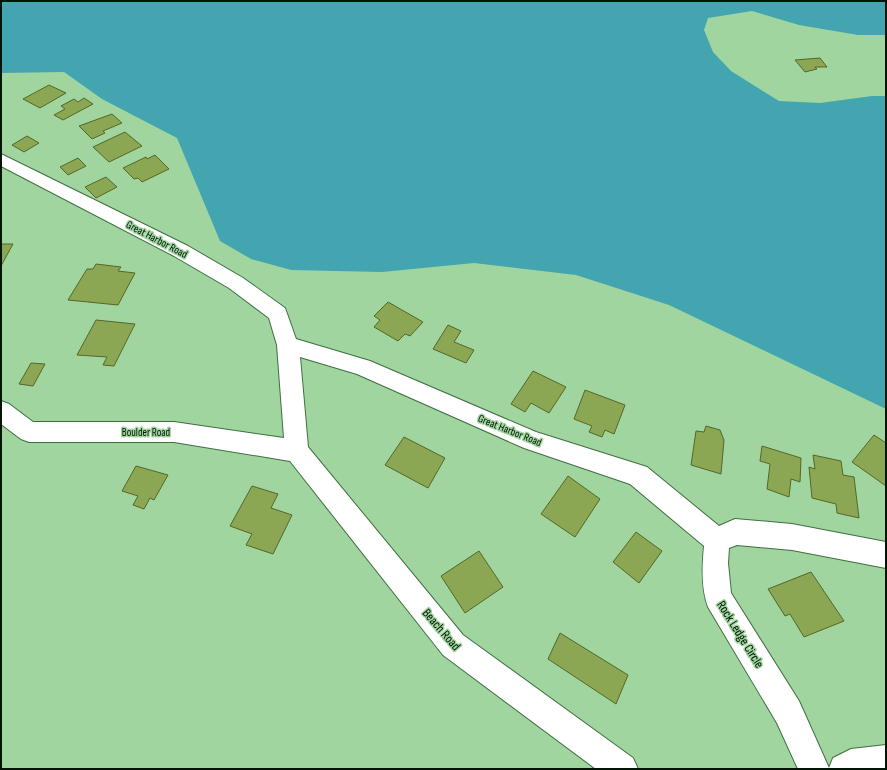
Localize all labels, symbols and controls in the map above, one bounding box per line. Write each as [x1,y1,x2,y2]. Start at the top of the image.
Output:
street label: Great Harbor Road [124,218,190,261]
street label: Great Harbor Road [476,412,544,449]
street label: Boulder Road [122,426,171,439]
street label: Rock Ledge Circle [713,598,767,671]
street label: Beach Road [419,605,464,654]

